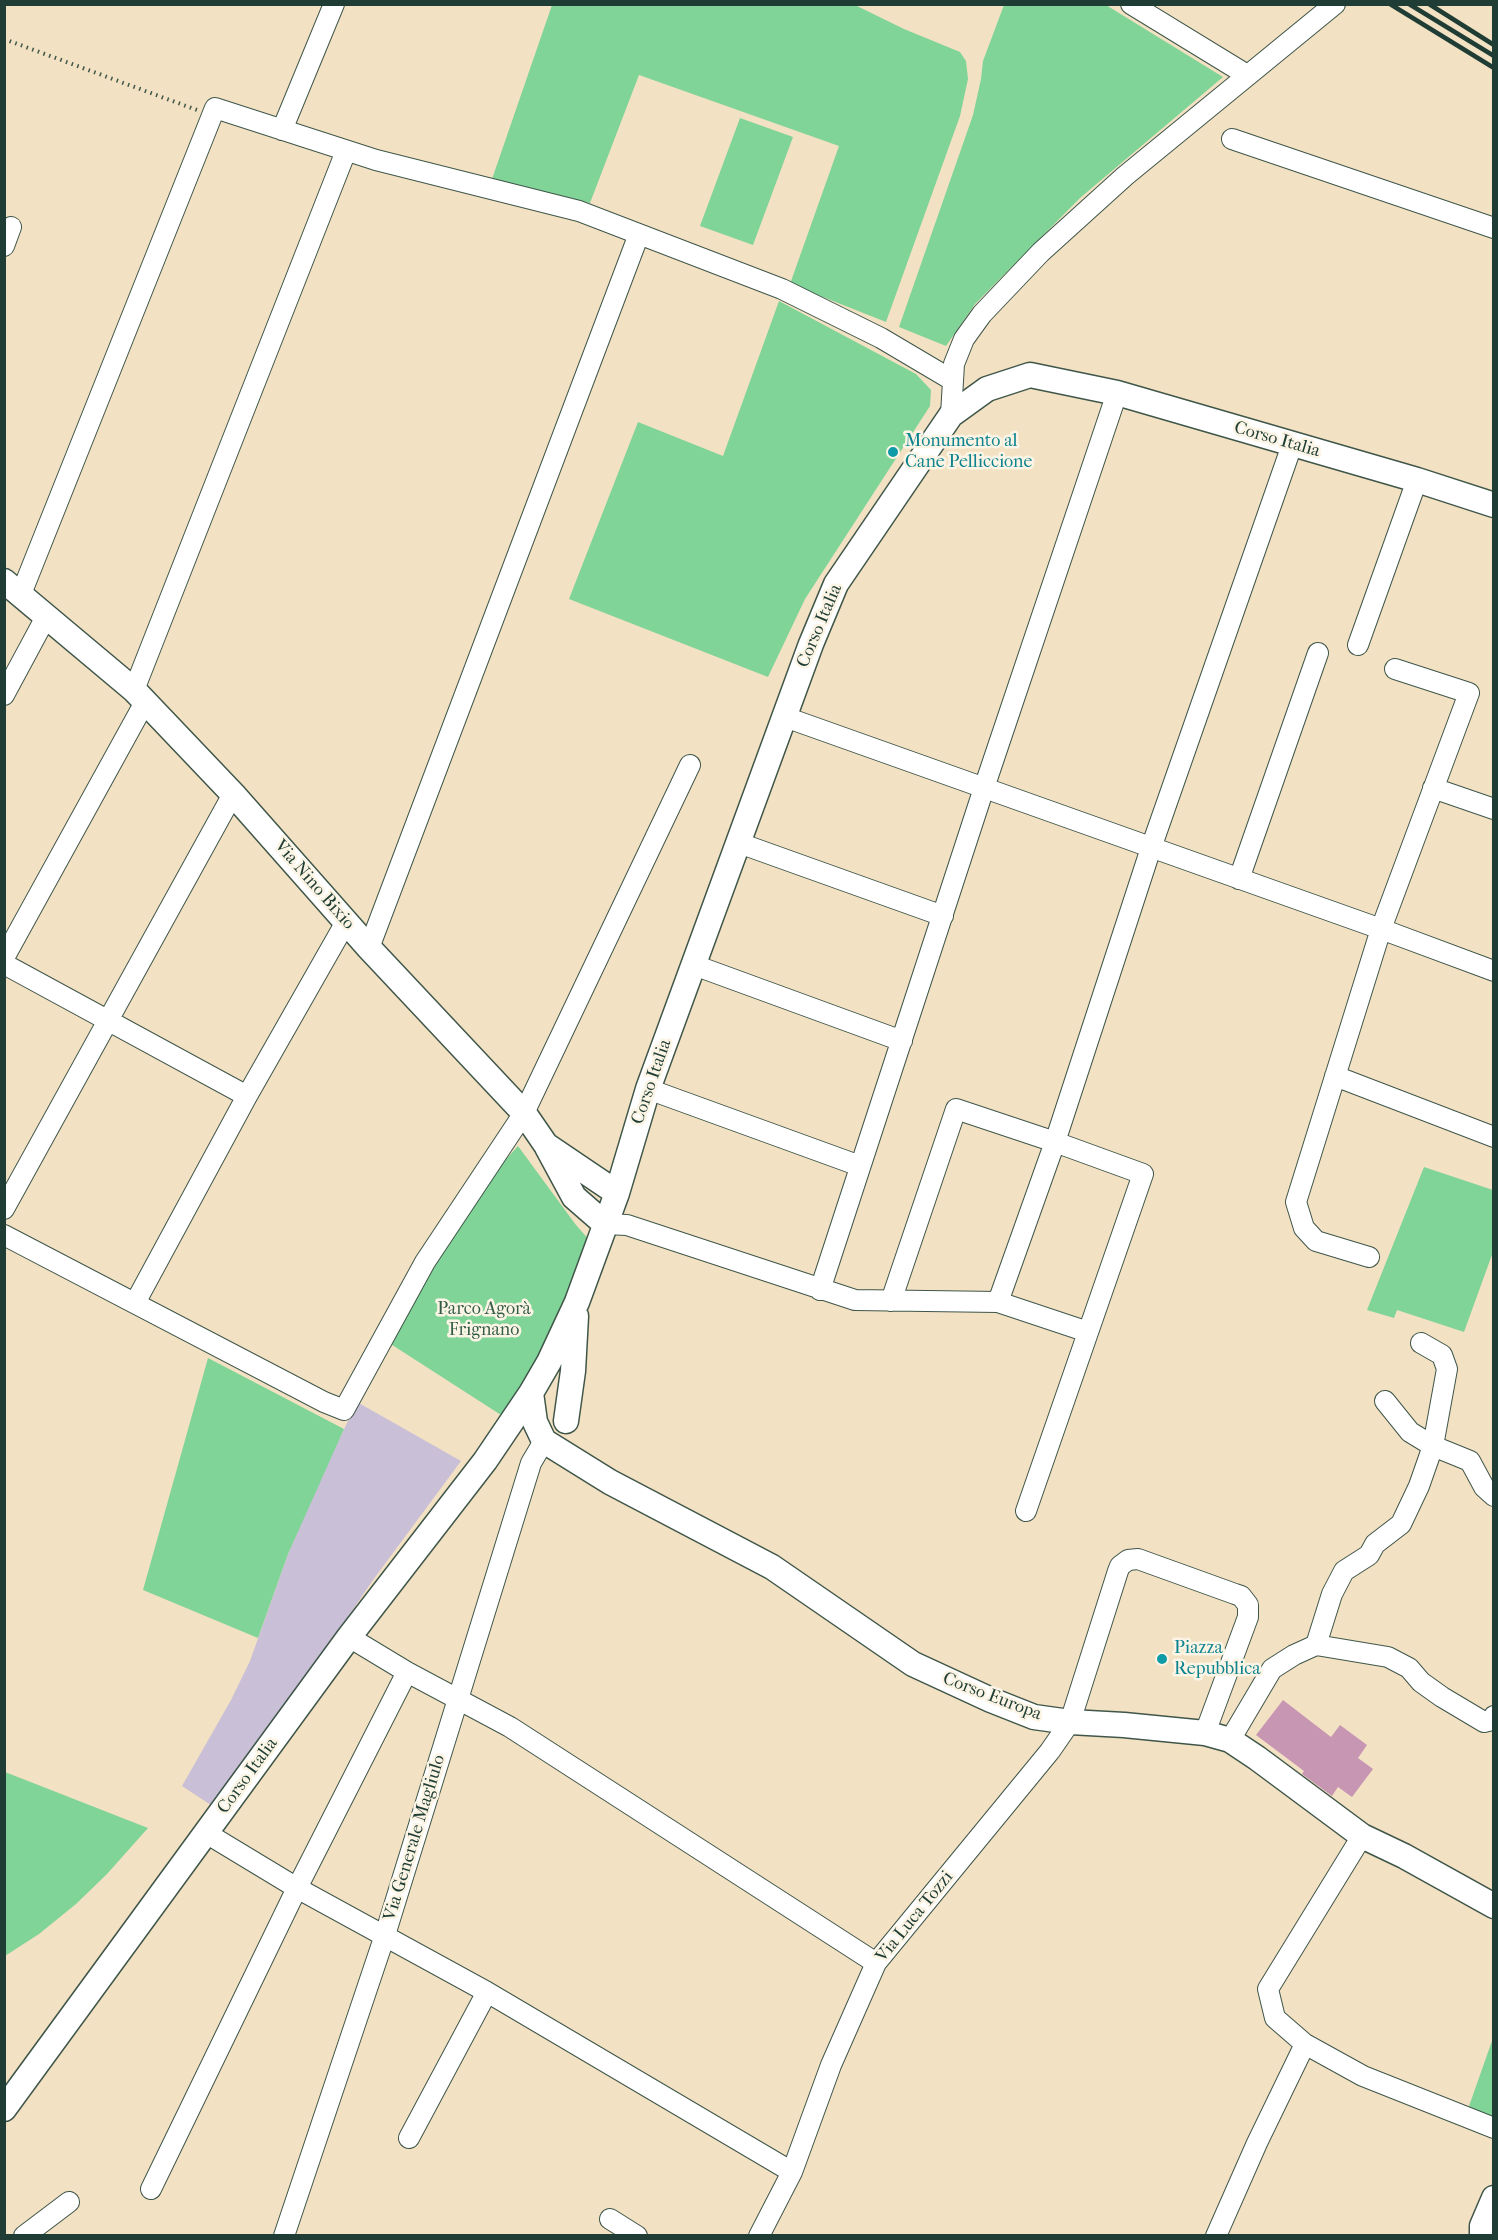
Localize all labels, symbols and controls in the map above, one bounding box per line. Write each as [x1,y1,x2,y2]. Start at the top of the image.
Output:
street label: Corso Italia [1231,417,1323,463]
place label: Monumento al Cane Pelliccione [905,431,1032,474]
marker: Monumento al Cane Pelliccione [886,445,900,459]
street label: Corso Italia [793,581,847,671]
street label: Via Nino Bixio [269,836,359,934]
street label: Corso Italia [627,1037,677,1127]
park label: Parco Agorà Frignano [437,1299,531,1342]
place label: Piazza Repubblica [1174,1638,1261,1680]
marker: Piazza Repubblica [1155,1652,1169,1666]
street label: Corso Europa [939,1668,1045,1726]
street label: Corso Italia [213,1734,283,1818]
street label: Via Generale Magliulo [379,1752,451,1924]
street label: Via Luca Tozzi [872,1867,958,1967]

